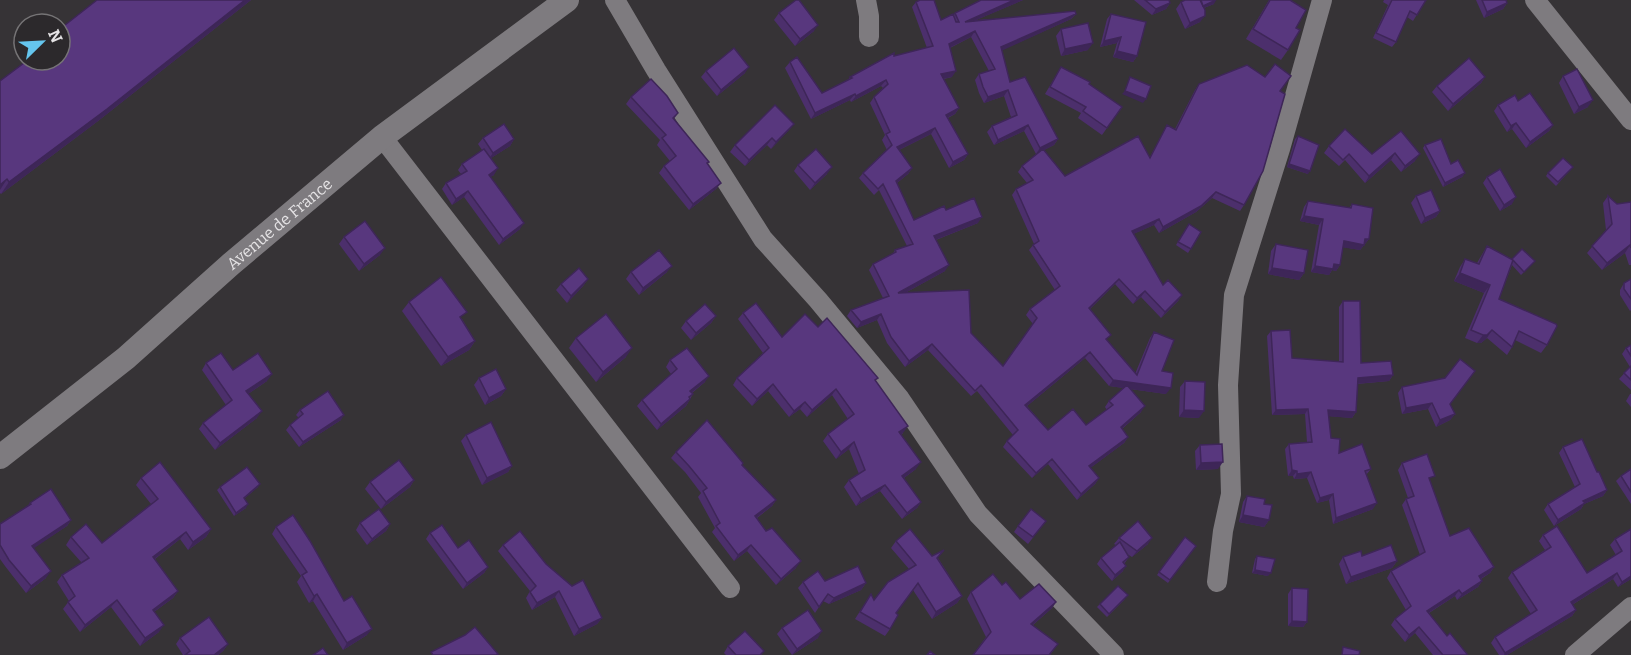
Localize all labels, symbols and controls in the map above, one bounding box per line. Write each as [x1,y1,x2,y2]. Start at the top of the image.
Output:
north arrow [12,12,72,72]
text: N [44,27,66,46]
street label: Avenue de France [223,174,336,273]

